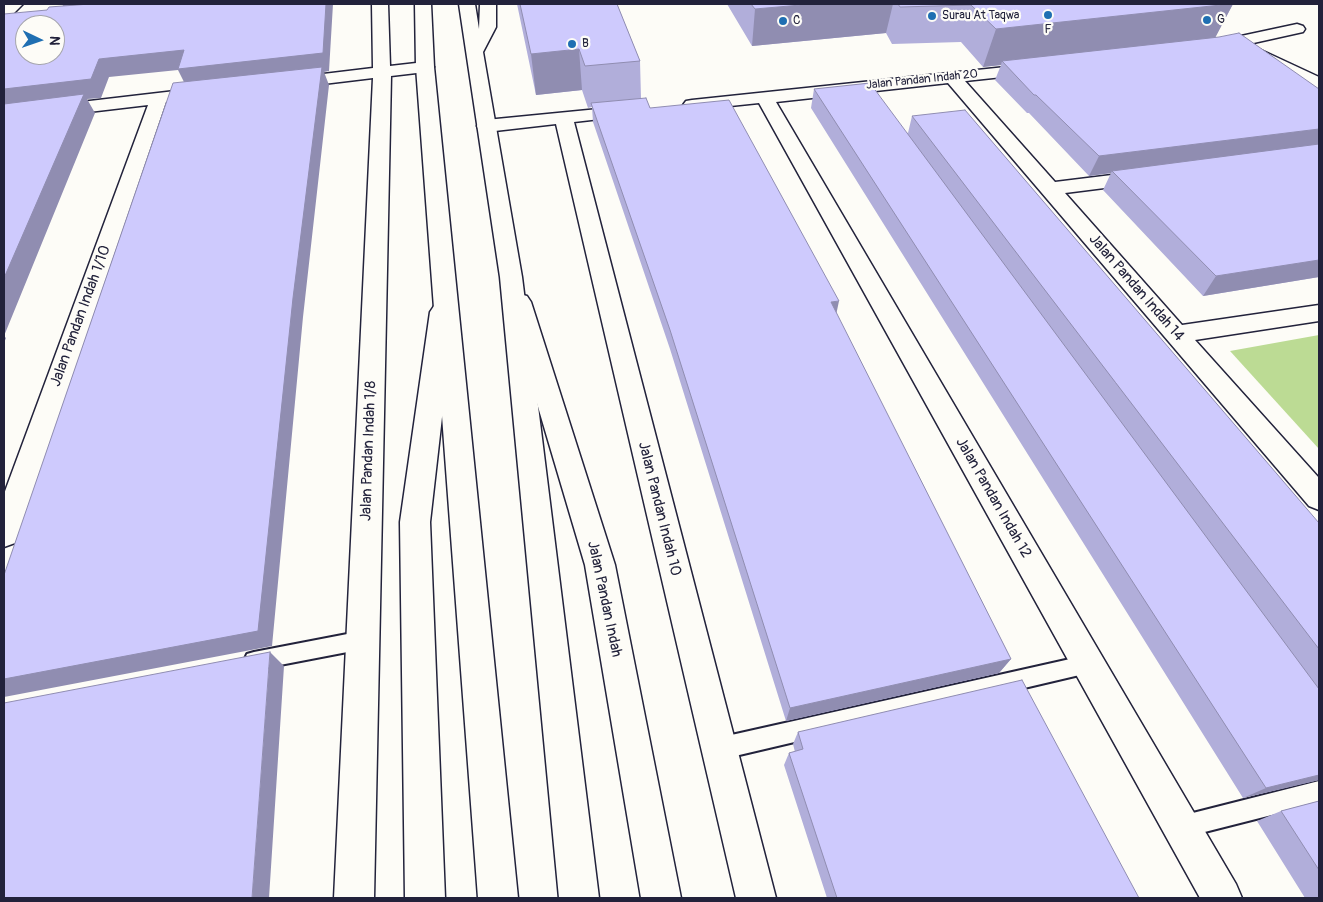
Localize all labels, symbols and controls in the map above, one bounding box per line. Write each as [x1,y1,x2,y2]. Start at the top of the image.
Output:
place label: Surau At Taqwa [942,9,1019,23]
marker: F [1042,9,1054,21]
marker: Surau At Taqwa [926,10,938,22]
place label: G [1217,13,1225,27]
place label: C [793,14,800,28]
marker: G [1201,14,1213,26]
north arrow [15,15,65,65]
marker: C [777,15,789,27]
place label: F [1044,23,1052,37]
text: N [46,36,63,46]
place label: B [582,37,589,51]
marker: B [566,38,578,50]
street label: Jalan Pandan Indah 20 [865,67,979,93]
street label: Jalan Pandan Indah 14 [1085,231,1187,345]
street label: Jalan Pandan Indah 1/10 [47,243,115,389]
street label: Jalan Pandan Indah 1/8 [358,380,380,522]
street label: Jalan Pandan Indah 12 [951,435,1035,561]
street label: Jalan Pandan Indah 10 [634,440,684,578]
street label: Jalan Pandan Indah [583,539,625,659]

